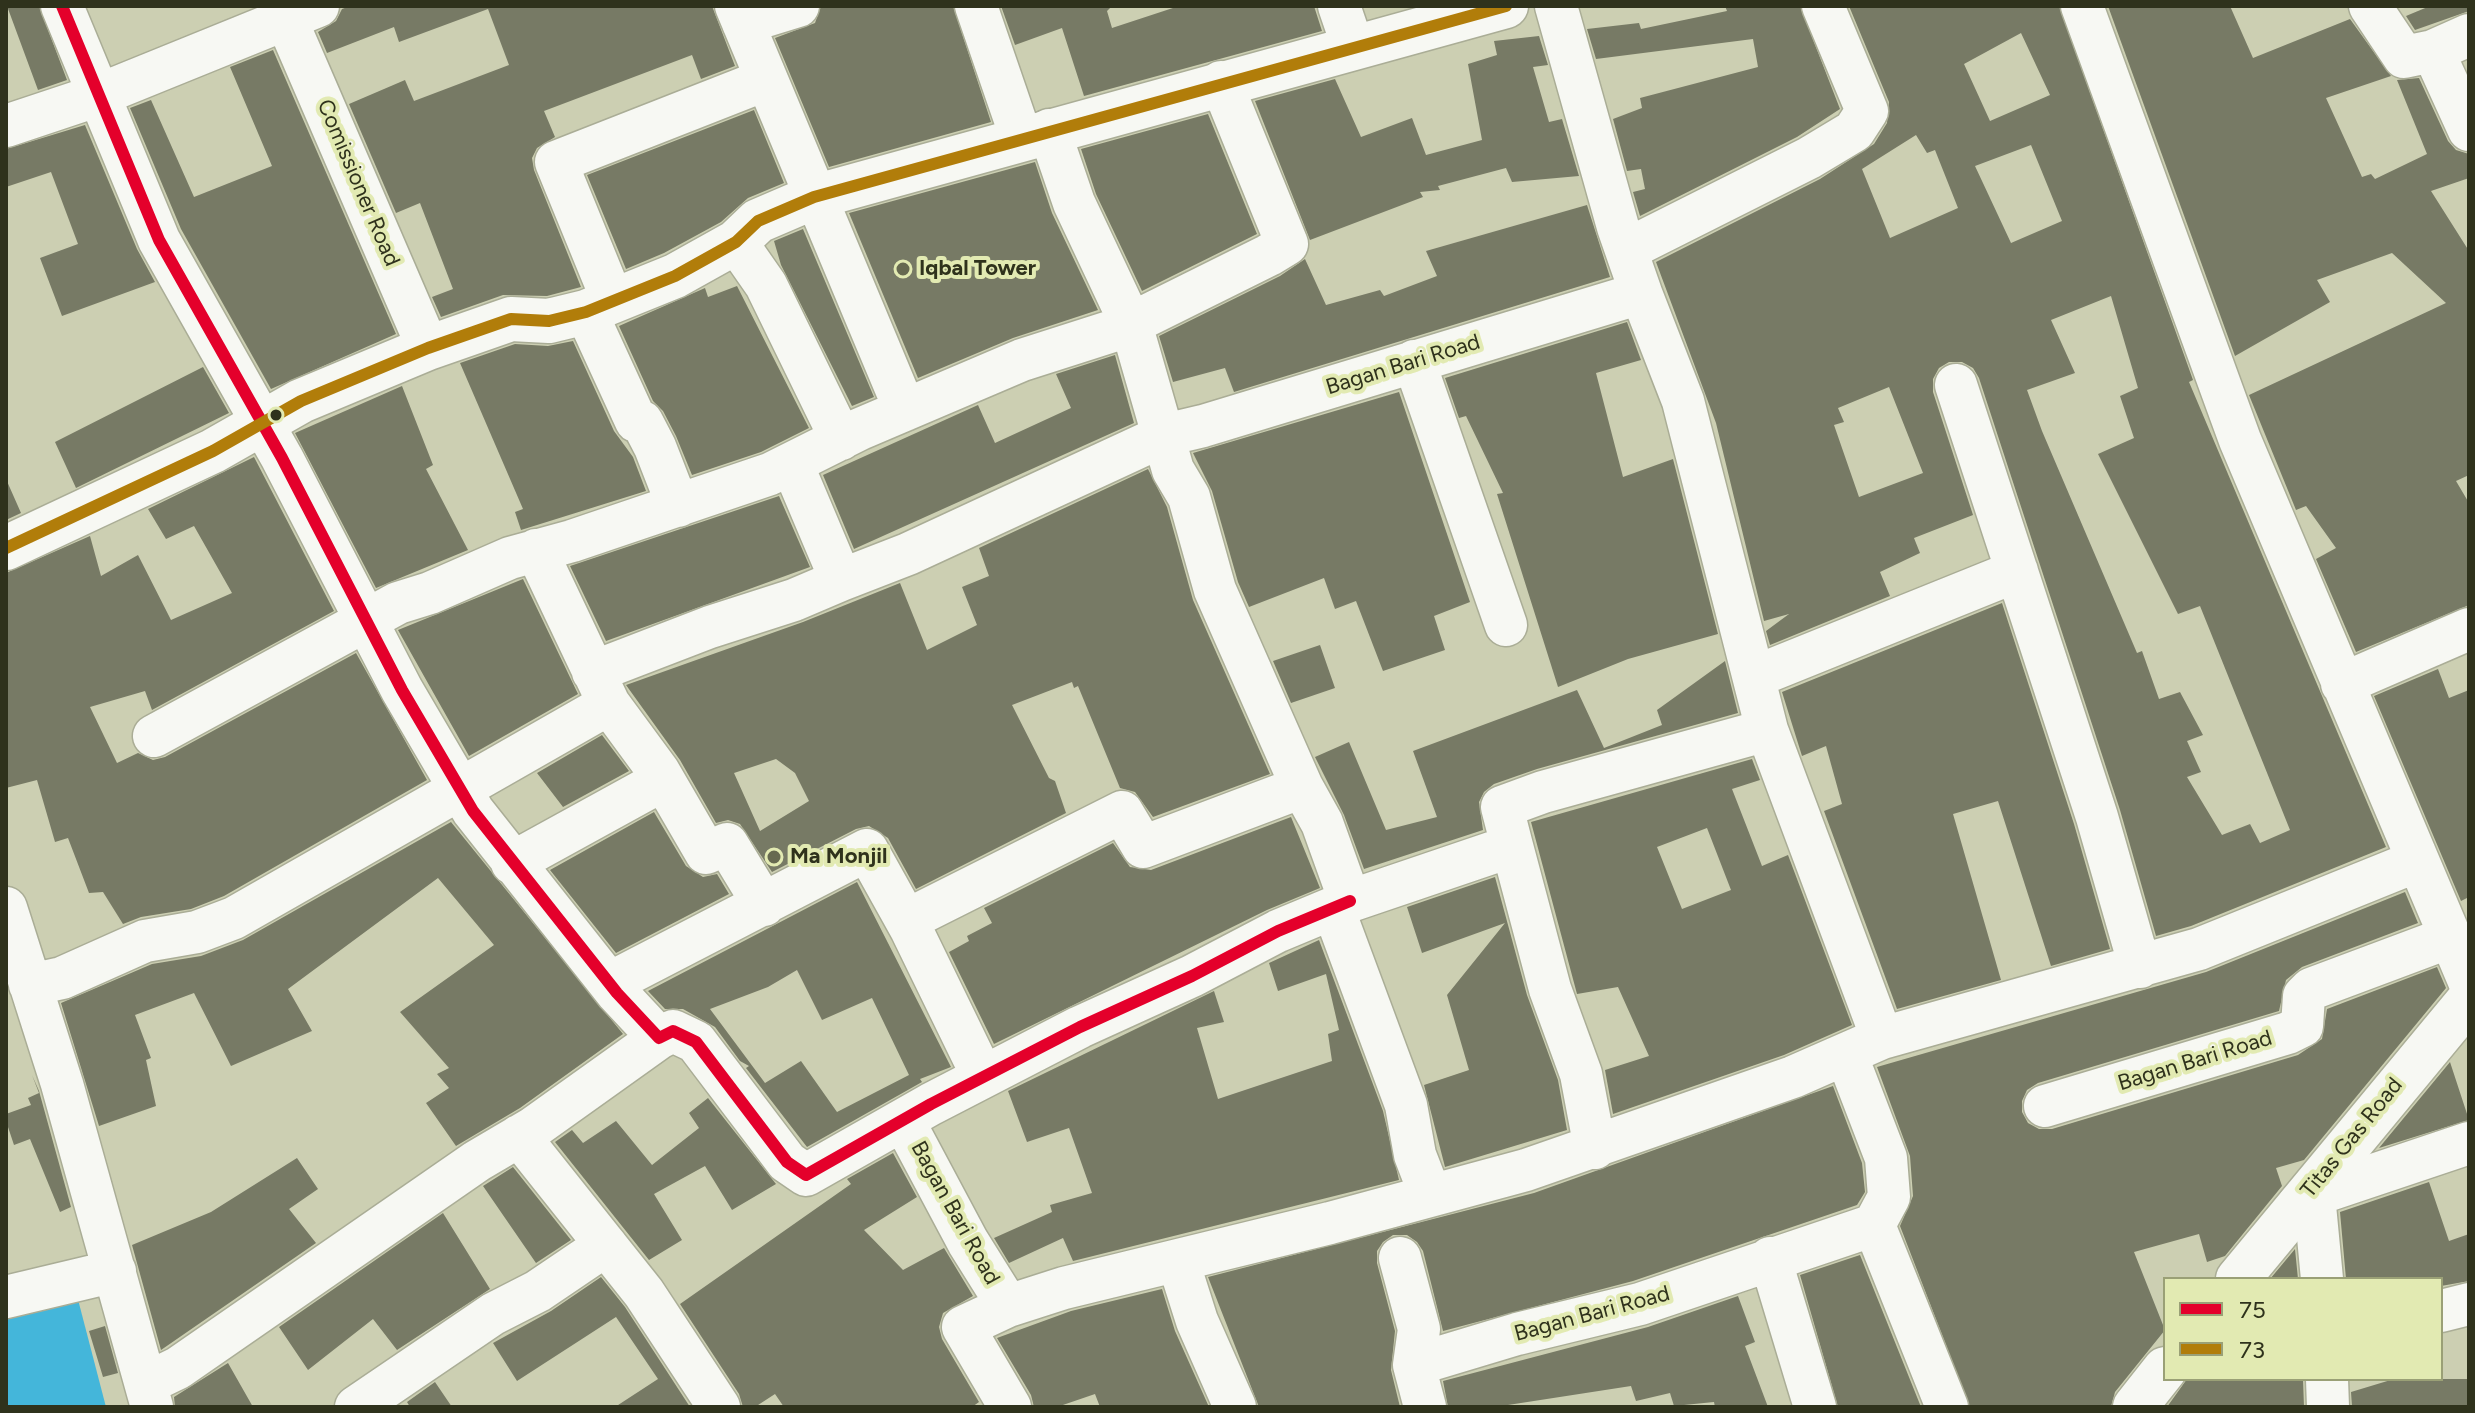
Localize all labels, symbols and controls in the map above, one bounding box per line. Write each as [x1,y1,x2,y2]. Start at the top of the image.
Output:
street label: Comissioner Road [311,96,405,270]
place label: Iqbal Tower [919,256,1036,282]
marker: Iqbal Tower [894,260,912,278]
street label: Bagan Bari Road [1323,329,1483,401]
unlabelled marker [268,407,284,423]
place label: Ma Monjil [790,844,888,870]
marker: Ma Monjil [765,848,783,866]
street label: Bagan Bari Road [2115,1025,2275,1097]
street label: Titas Gas Road [2296,1073,2408,1203]
street label: Bagan Bari Road [905,1137,1005,1289]
legend [2163,1277,2443,1381]
street label: Bagan Bari Road [1511,1281,1673,1347]
text: 75 [2239,1295,2266,1324]
text: 73 [2239,1335,2265,1364]

